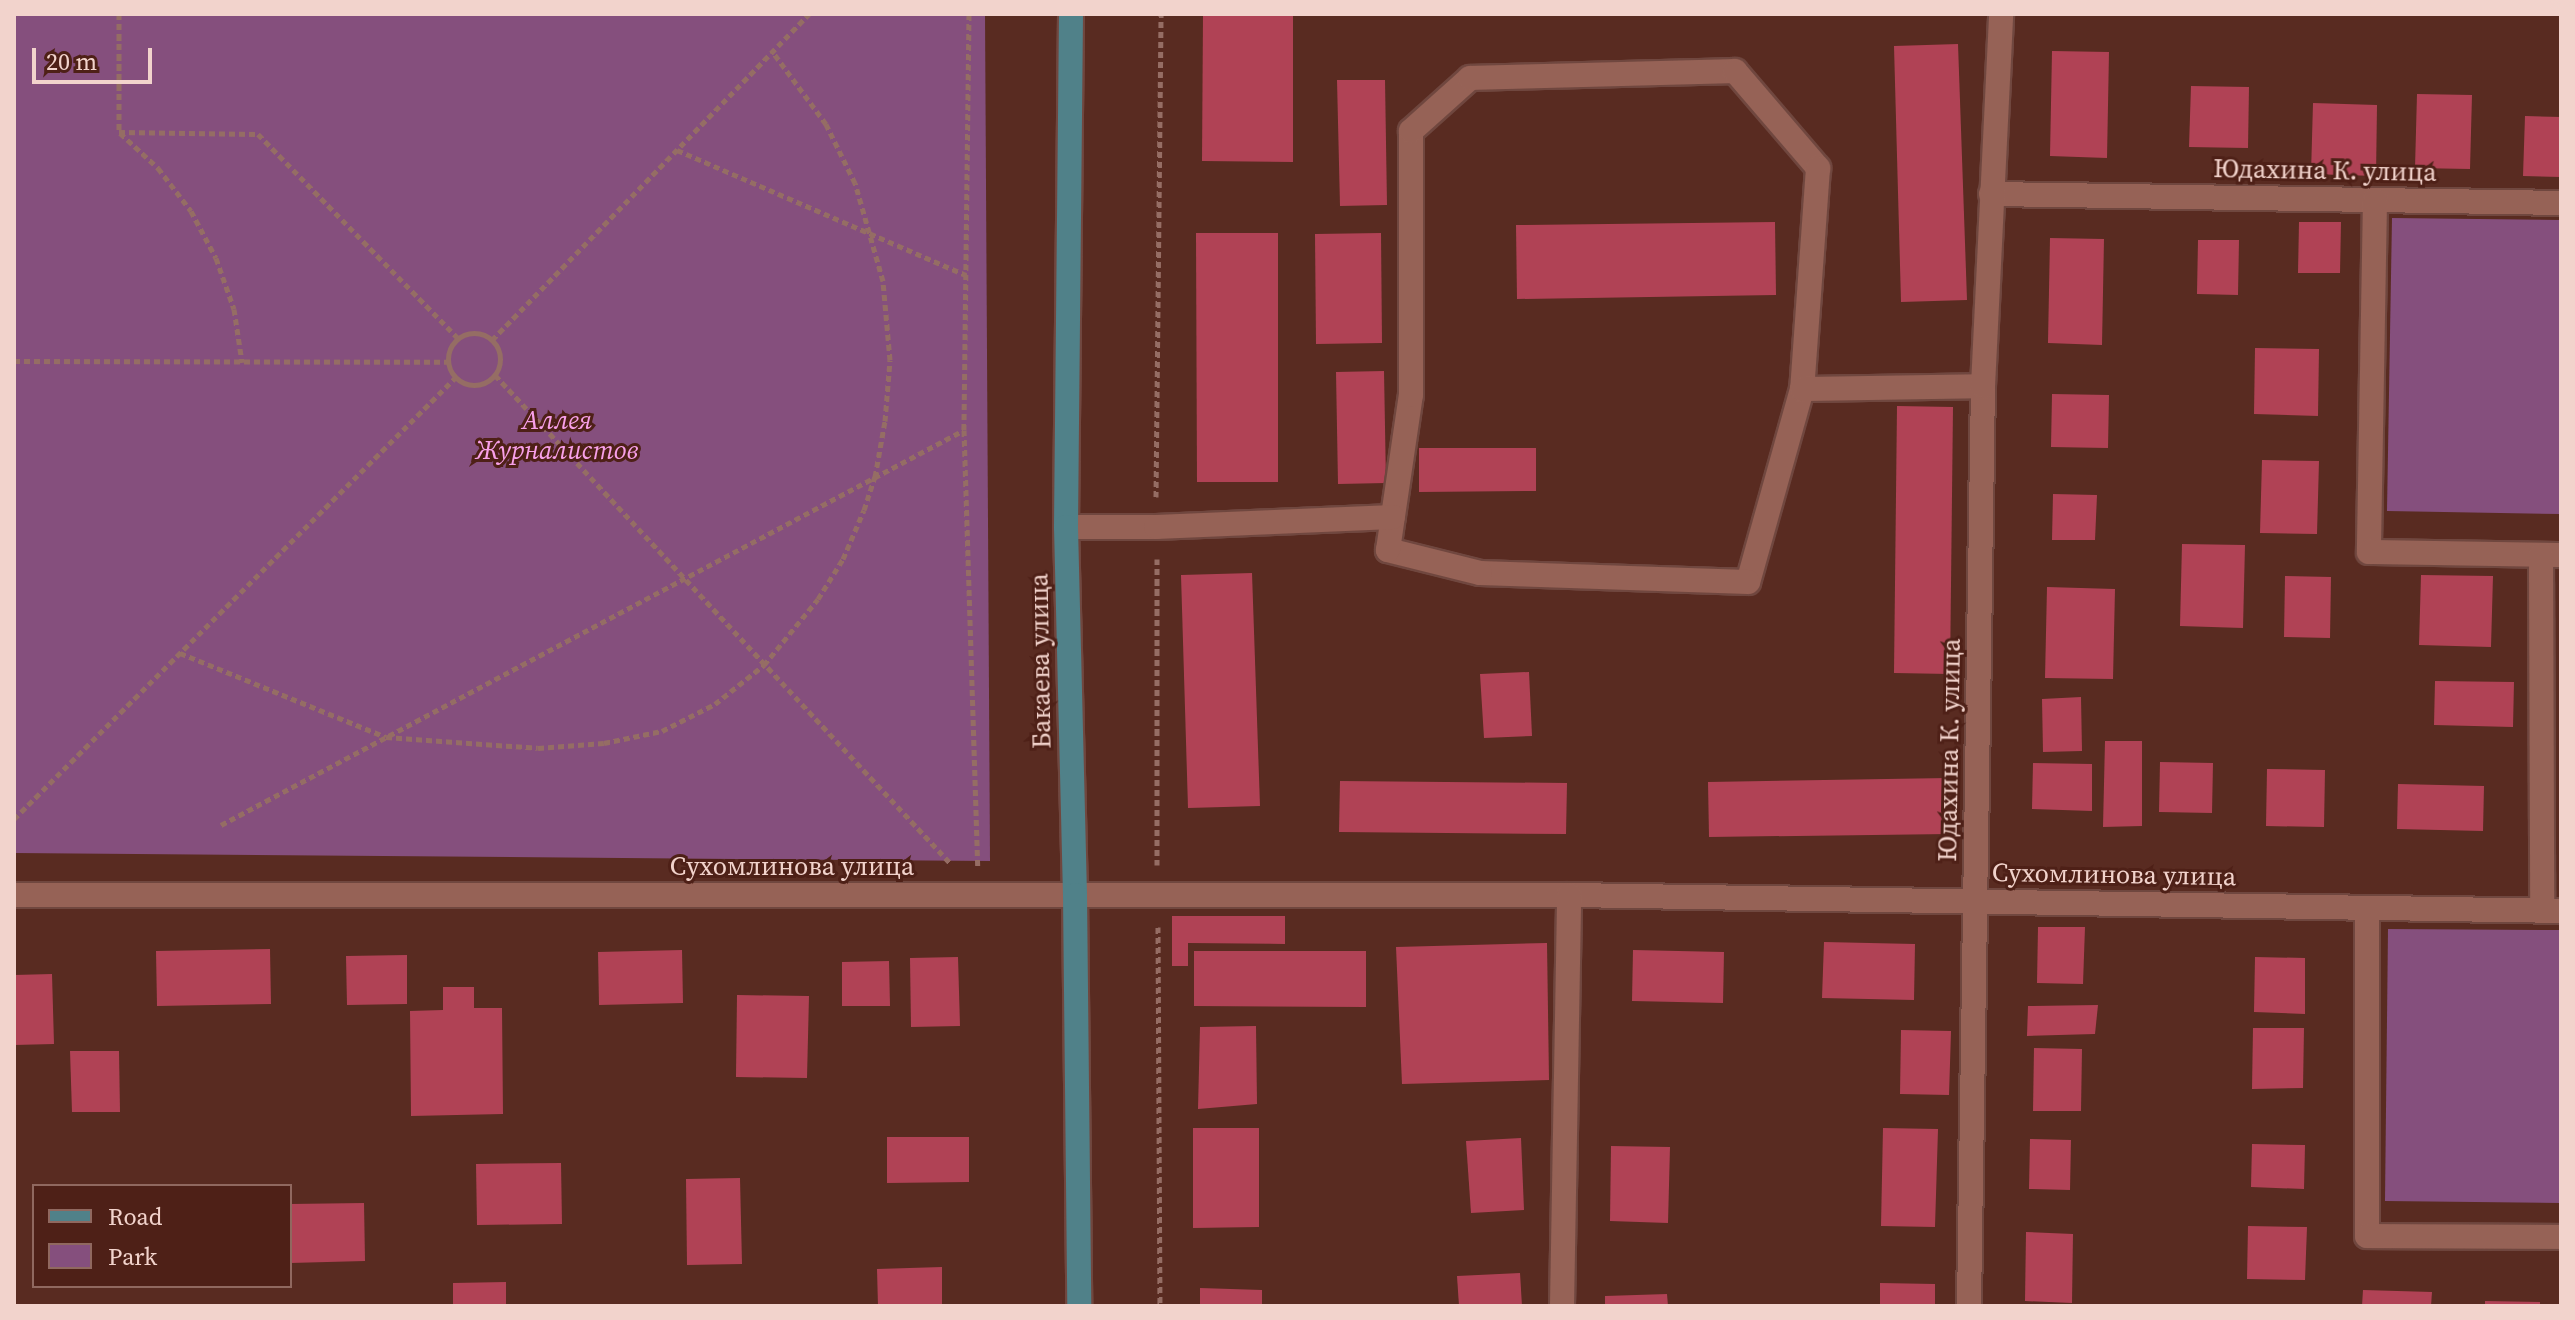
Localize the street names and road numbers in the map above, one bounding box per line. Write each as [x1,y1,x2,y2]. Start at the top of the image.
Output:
street label: Юдахина К. улица [2213,153,2437,189]
street label: Бакаева улица [1024,573,1058,749]
street label: Юдахина К. улица [1932,638,1968,862]
street label: Сухомлинова улица [670,851,914,883]
street label: Сухомлинова улица [1992,857,2236,893]

